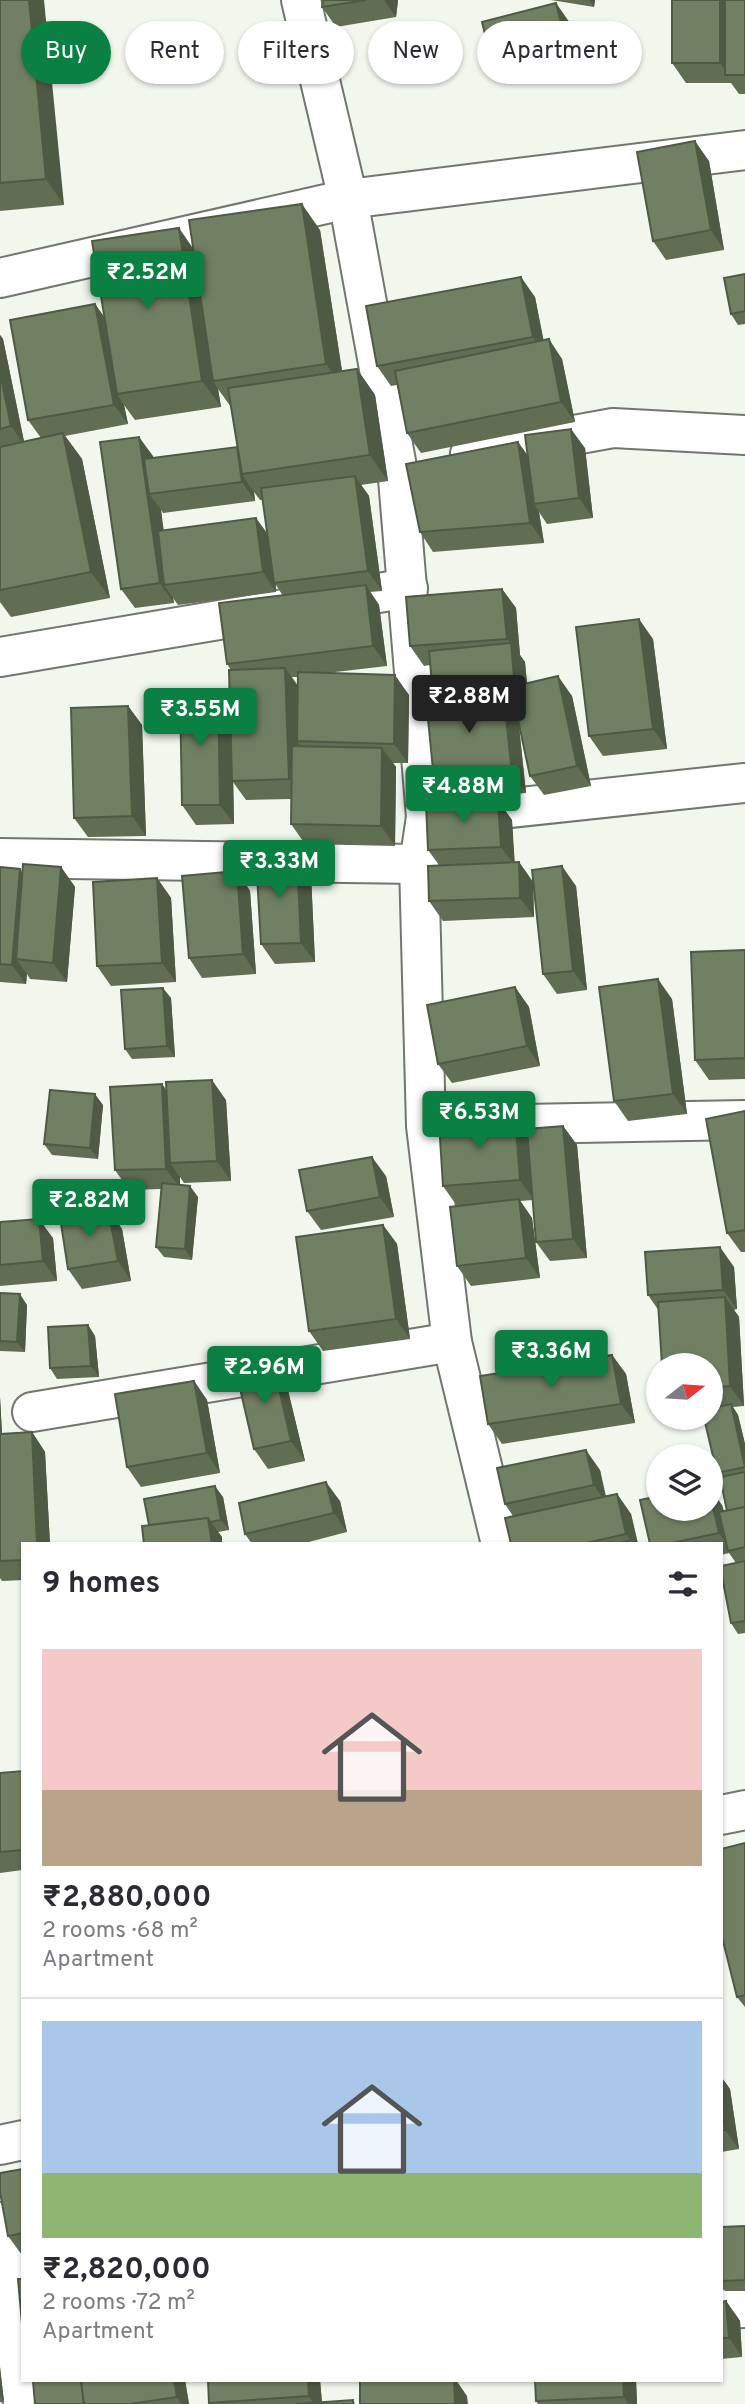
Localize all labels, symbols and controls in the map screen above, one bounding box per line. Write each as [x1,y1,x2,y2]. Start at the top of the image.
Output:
chip: Buy [21,21,111,84]
chip: Rent [125,21,224,84]
chip: Filters [238,21,354,84]
chip: New [368,21,463,84]
chip: Apartment [477,21,642,84]
pin: ₹2.52M [90,252,204,311]
text: ₹2.52M [106,259,188,288]
pin: ₹2.88M [412,676,526,735]
text: ₹2.88M [428,683,510,712]
pin: ₹3.55M [143,688,257,748]
text: ₹3.55M [160,696,240,725]
pin: ₹4.88M [406,766,520,825]
text: ₹4.88M [422,773,504,802]
pin: ₹3.33M [222,841,336,900]
text: ₹3.33M [239,848,319,877]
pin: ₹6.53M [422,1092,536,1151]
text: ₹6.53M [438,1099,520,1128]
pin: ₹2.82M [32,1180,146,1239]
text: ₹2.82M [48,1187,130,1216]
pin: ₹3.36M [494,1330,608,1390]
text: ₹3.36M [511,1338,591,1367]
pin: ₹2.96M [207,1346,321,1406]
north arrow [646,1353,723,1430]
map controls [646,1353,723,1521]
text: ₹2.96M [223,1354,305,1383]
button: layers [646,1444,723,1521]
icon: filters [664,1565,702,1603]
text: 9 homes [42,1566,160,1603]
icon: home [309,1694,435,1820]
text: ₹2,880,000 [42,1880,211,1917]
text: 2 rooms · 68 m² [42,1917,198,1946]
text: Apartment [42,1946,154,1975]
icon: home [309,2066,435,2192]
text: ₹2,820,000 [42,2252,211,2289]
text: 2 rooms · 72 m² [42,2289,195,2318]
text: Apartment [42,2318,154,2347]

